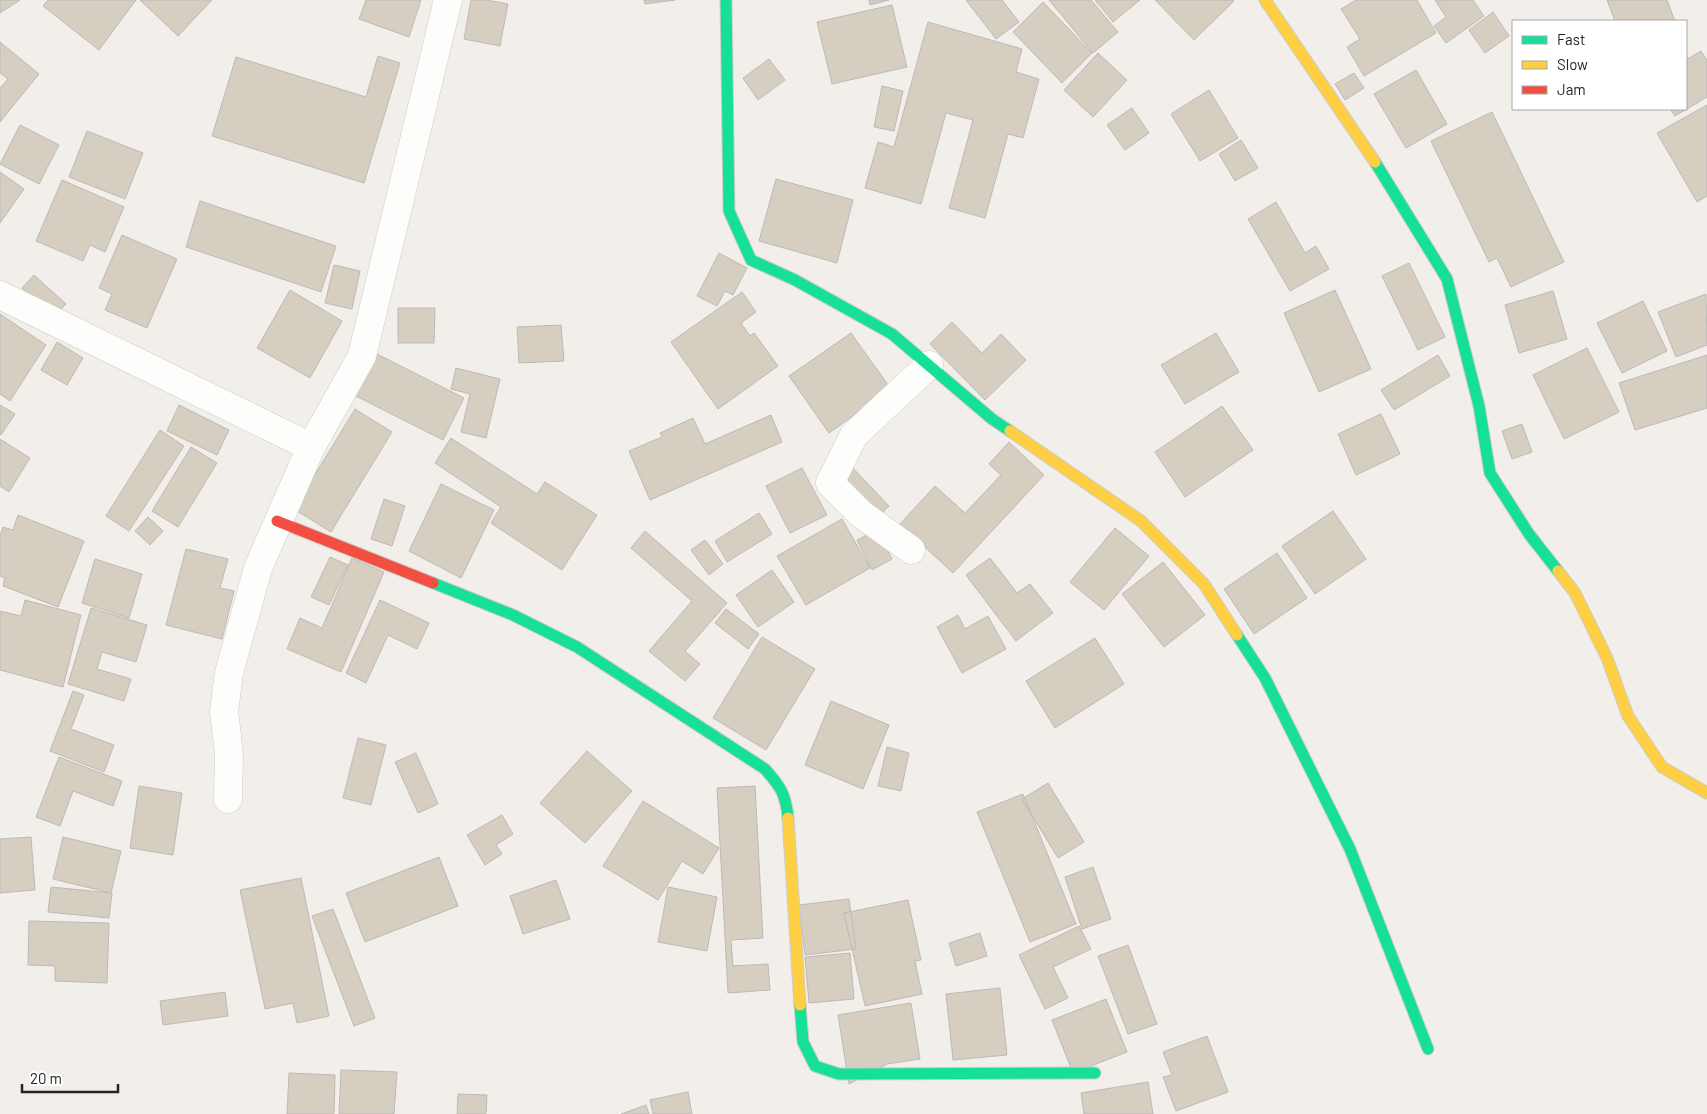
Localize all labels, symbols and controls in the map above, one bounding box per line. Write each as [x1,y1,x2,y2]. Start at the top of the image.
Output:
legend [1512,20,1687,110]
text: Fast [1557,30,1585,48]
text: Slow [1557,55,1588,73]
text: Jam [1557,80,1586,98]
scale bar [22,1062,119,1094]
text: 20 m [30,1069,62,1087]

